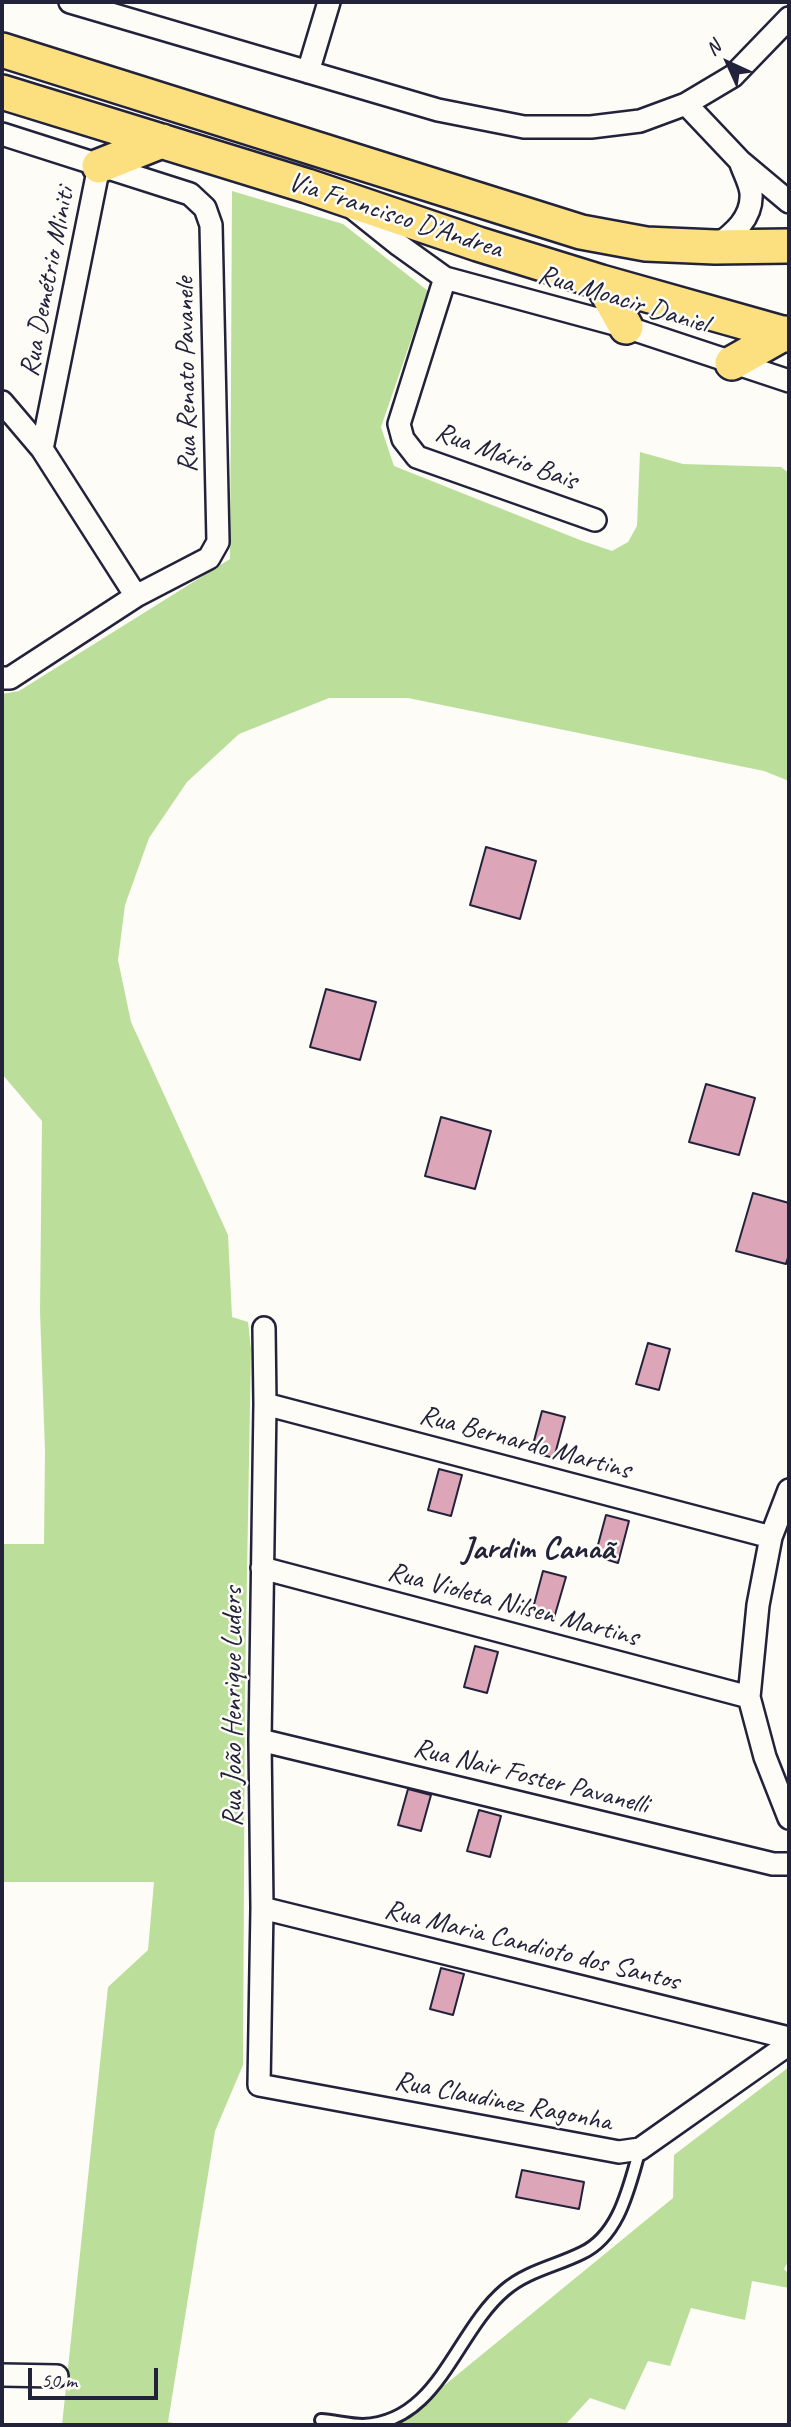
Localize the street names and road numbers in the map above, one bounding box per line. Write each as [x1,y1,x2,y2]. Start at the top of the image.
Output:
street label: Via Francisco D'Andrea [284,166,506,266]
street label: Rua Demétrio Miniti [13,184,83,380]
street label: Rua Moacir Daniel [534,258,712,342]
street label: Rua Renato Pavanele [168,277,206,473]
street label: Rua Mário Bais [430,416,582,498]
street label: Rua Bernardo Martins [416,1399,634,1487]
street label: Rua Violeta Nilsen Martins [384,1555,642,1655]
street label: Rua João Henrique Luders [217,1587,251,1827]
street label: Rua Nair Foster Pavanelli [410,1732,652,1822]
street label: Rua Maria Candioto dos Santos [381,1893,683,1999]
street label: Rua Claudinez Ragonha [392,2064,614,2140]

